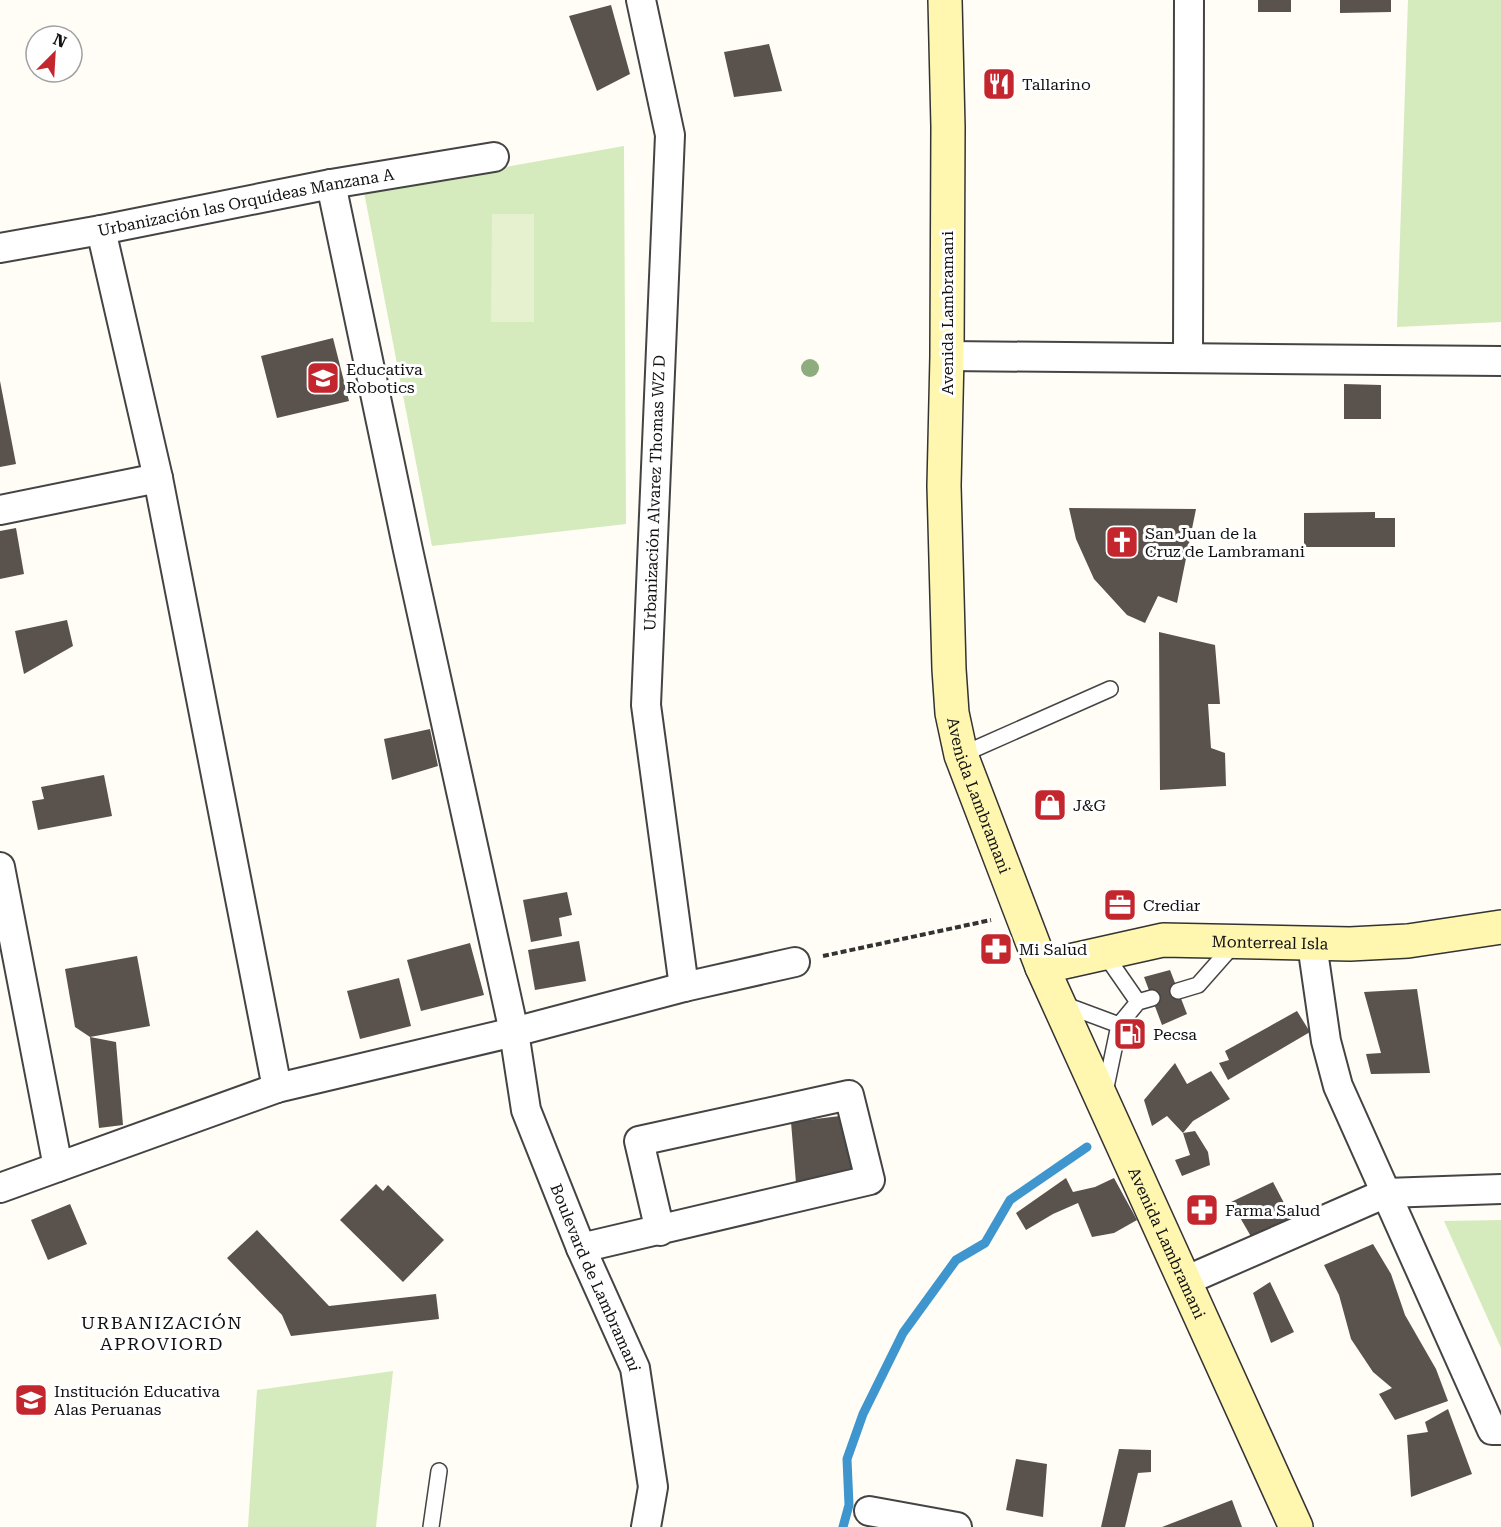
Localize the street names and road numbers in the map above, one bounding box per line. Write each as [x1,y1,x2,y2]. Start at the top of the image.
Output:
street label: Urbanización las Orquídeas Manzana A [96,165,396,240]
street label: Avenida Lambramani [938,231,957,395]
street label: Urbanización Alvarez Thomas WZ D [640,355,669,632]
street label: Avenida Lambramani [943,716,1014,876]
street label: Monterreal Isla [1212,932,1329,954]
street label: Avenida Lambramani [1124,1164,1209,1322]
street label: Boulevard de Lambramani [546,1181,644,1372]

